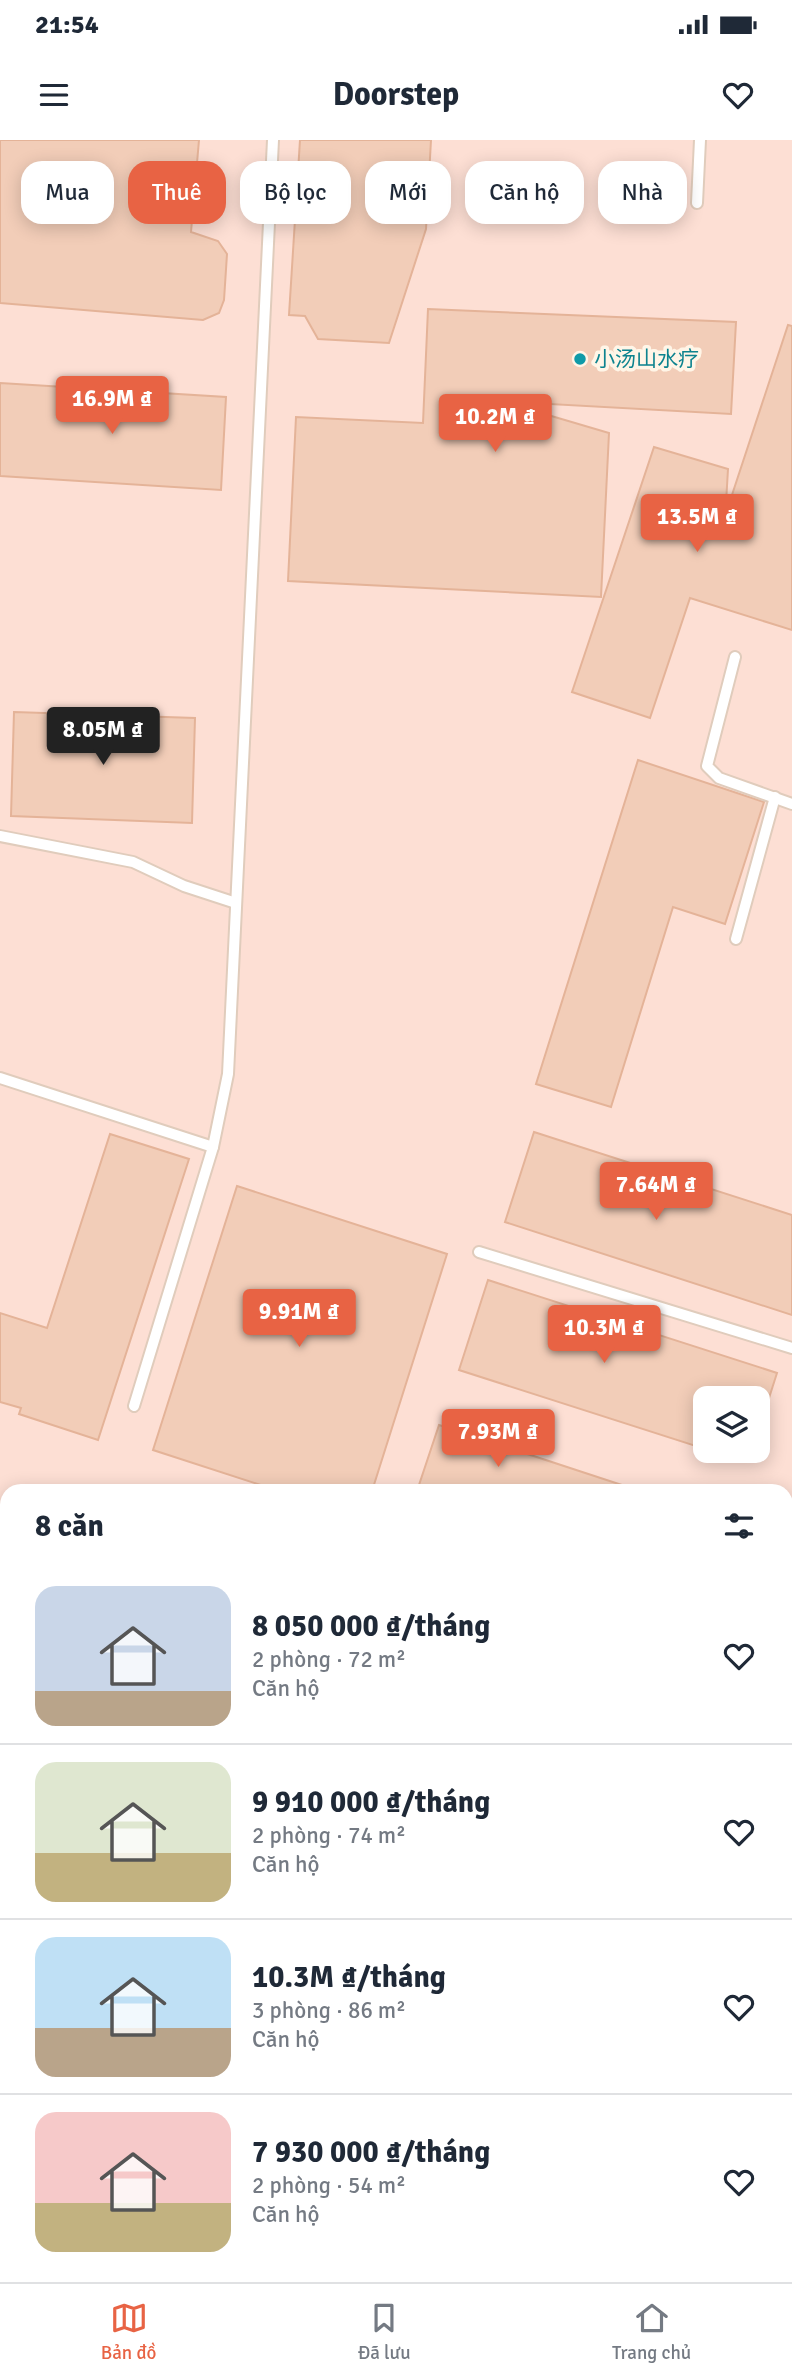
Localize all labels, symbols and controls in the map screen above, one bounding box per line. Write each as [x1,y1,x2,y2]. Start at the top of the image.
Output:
text: 21:54 [35,9,99,41]
text: Doorstep [333,75,459,114]
icon: menu [35,76,73,114]
icon: heart [719,76,757,114]
chip: Mua [21,161,114,224]
chip: Thuê [128,161,226,224]
chip: Bộ lọc [240,161,351,224]
chip: Mới [365,161,451,224]
chip: Căn hộ [465,161,584,224]
chip: Nhà [598,161,687,224]
place label: 小汤山水疗 [594,346,699,372]
marker: 小汤山水疗 [572,351,588,367]
pin: 16.9M ₫ [47,376,177,436]
text: 16.9M ₫ [72,384,152,413]
pin: 10.2M ₫ [430,394,560,454]
text: 10.2M ₫ [455,402,535,431]
pin: 13.5M ₫ [632,494,762,554]
text: 13.5M ₫ [657,502,737,531]
pin: 8.05M ₫ [38,708,168,767]
text: 8.05M ₫ [63,715,143,744]
pin: 7.64M ₫ [591,1163,721,1222]
text: 7.64M ₫ [616,1170,696,1199]
pin: 9.91M ₫ [234,1290,364,1349]
text: 9.91M ₫ [259,1297,339,1326]
pin: 10.3M ₫ [539,1306,669,1365]
text: 10.3M ₫ [564,1313,644,1342]
map controls [693,1386,770,1463]
button: layers [693,1386,770,1463]
pin: 7.93M ₫ [433,1410,563,1469]
text: 7.93M ₫ [458,1417,538,1446]
icon: filters [720,1507,758,1545]
text: 8 căn [35,1508,104,1545]
text: 8 050 000 ₫/tháng [252,1608,490,1645]
icon: home [91,1614,175,1698]
icon: heart [720,1637,758,1675]
text: 2 phòng · 72 m² [252,1645,406,1674]
text: Căn hộ [252,1674,319,1703]
text: 9 910 000 ₫/tháng [252,1784,490,1821]
icon: home [91,1790,175,1874]
icon: heart [720,1813,758,1851]
text: 2 phòng · 74 m² [252,1821,406,1850]
text: Căn hộ [252,1850,319,1879]
text: 10.3M ₫/tháng [252,1959,446,1996]
icon: home [91,1965,175,2049]
icon: heart [720,1988,758,2026]
text: 3 phòng · 86 m² [252,1996,406,2025]
text: Căn hộ [252,2025,319,2054]
text: 7 930 000 ₫/tháng [252,2134,490,2171]
icon: home [91,2140,175,2224]
icon: heart [720,2163,758,2201]
text: 2 phòng · 54 m² [252,2171,406,2200]
text: Căn hộ [252,2200,319,2229]
tab: Bản đồ [101,2299,156,2365]
tab: Đã lưu [358,2299,411,2365]
tab: Trang chủ [612,2299,691,2365]

